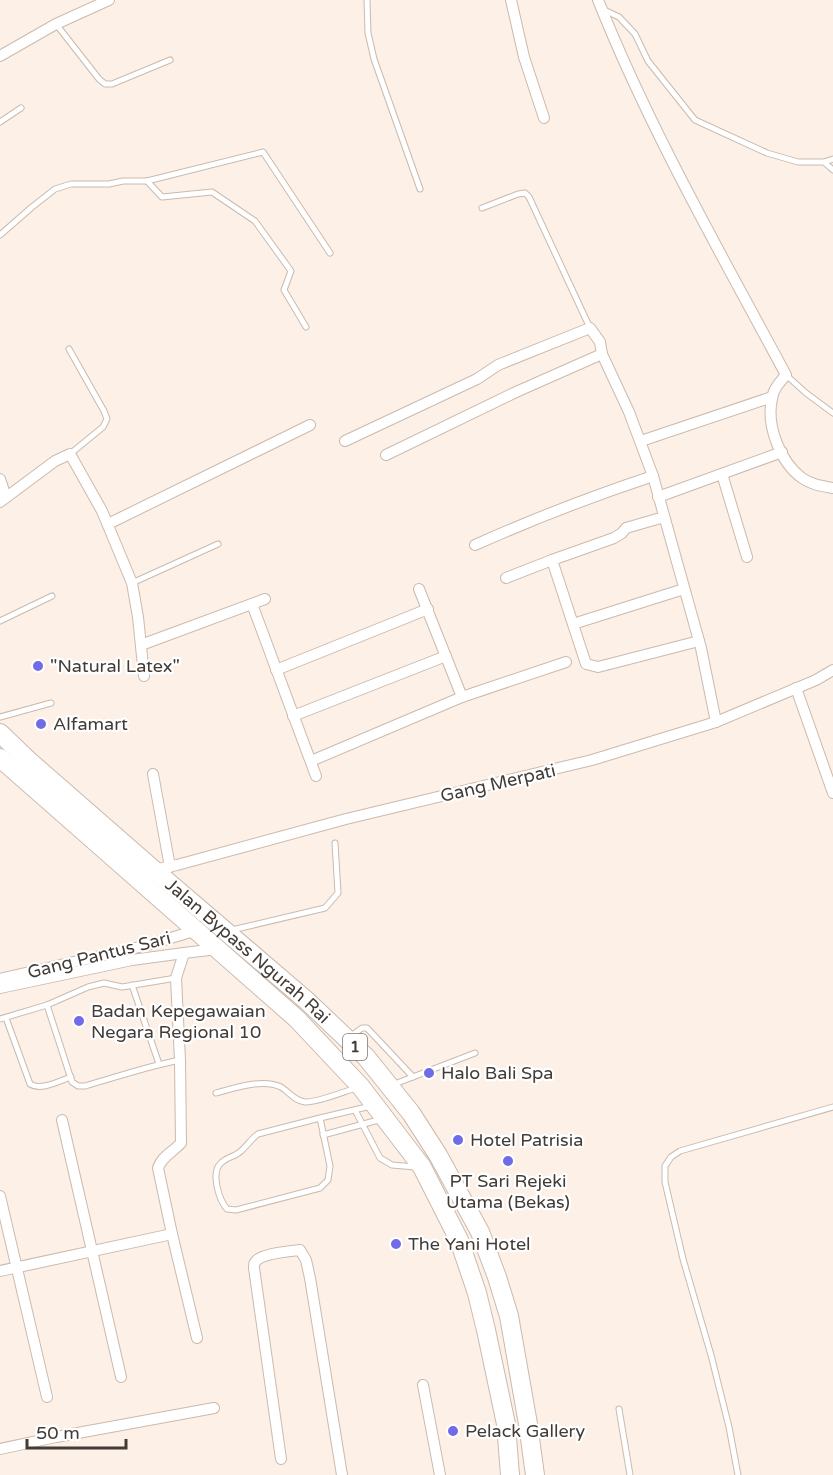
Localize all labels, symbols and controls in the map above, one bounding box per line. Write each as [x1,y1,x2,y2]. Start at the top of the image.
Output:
place label: "Natural Latex" [50,655,180,677]
marker: "Natural Latex" [31,659,45,673]
place label: Alfamart [53,713,128,735]
marker: Alfamart [34,717,48,731]
street label: Gang Merpati [438,759,558,807]
street label: Jalan Bypass Ngurah Rai [161,874,335,1028]
street label: Gang Pantus Sari [25,927,173,983]
place label: Badan Kepegawaian Negara Regional 10 [91,1000,266,1043]
marker: Badan Kepegawaian Negara Regional 10 [72,1014,86,1028]
road number: 1 [343,1034,367,1060]
place label: Halo Bali Spa [441,1062,553,1084]
marker: Halo Bali Spa [422,1066,436,1080]
place label: Hotel Patrisia [470,1129,583,1151]
marker: Hotel Patrisia [451,1133,465,1147]
marker: PT Sari Rejeki Utama (Bekas) [501,1154,515,1168]
place label: PT Sari Rejeki Utama (Bekas) [446,1170,570,1213]
place label: The Yani Hotel [408,1233,531,1255]
marker: The Yani Hotel [389,1237,403,1251]
scale bar [27,1412,126,1450]
place label: Pelack Gallery [465,1420,586,1442]
text: 50 m [36,1422,80,1444]
marker: Pelack Gallery [446,1424,460,1438]

